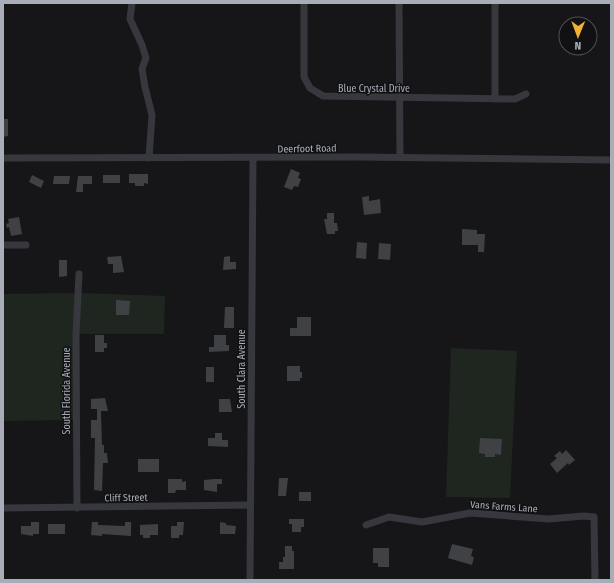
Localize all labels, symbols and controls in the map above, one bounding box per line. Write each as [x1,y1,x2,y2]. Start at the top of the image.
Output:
north arrow [558,16,598,56]
text: N [574,39,581,52]
street label: Blue Crystal Drive [338,83,410,95]
street label: Deerfoot Road [277,142,337,156]
street label: South Clara Avenue [236,329,248,409]
street label: South Florida Avenue [61,347,73,435]
street label: Cliff Street [104,492,148,504]
street label: Vans Farms Lane [470,499,538,515]

